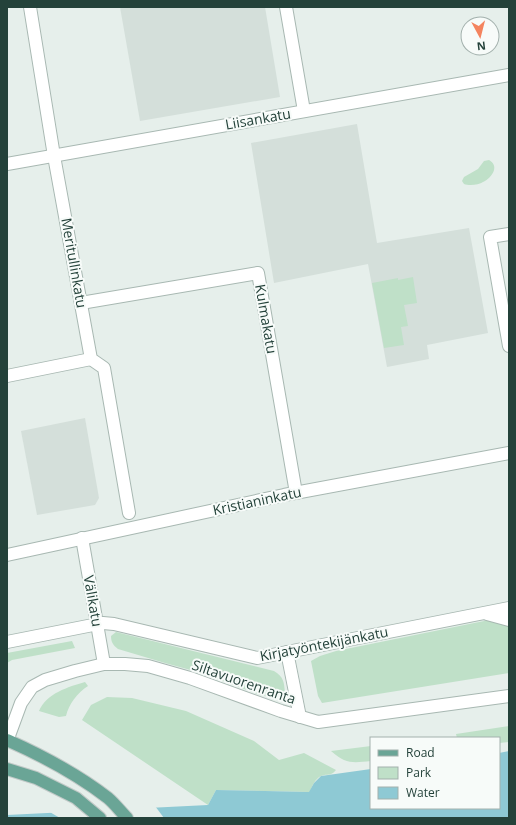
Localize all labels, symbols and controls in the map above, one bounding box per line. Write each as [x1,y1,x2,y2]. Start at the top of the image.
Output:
north arrow [460,16,500,56]
text: N [476,38,487,54]
street label: Liisankatu [224,103,292,134]
street label: Meritullinkatu [57,216,92,309]
street label: Kulmakatu [251,283,282,355]
street label: Kristianinkatu [211,482,303,519]
street label: Välikatu [80,574,107,628]
street label: Kirjatyöntekijänkatu [258,622,390,665]
street label: Siltavuorenranta [190,655,299,708]
legend [370,737,500,809]
text: Road [406,744,435,761]
text: Park [406,764,432,781]
text: Water [406,784,440,801]

